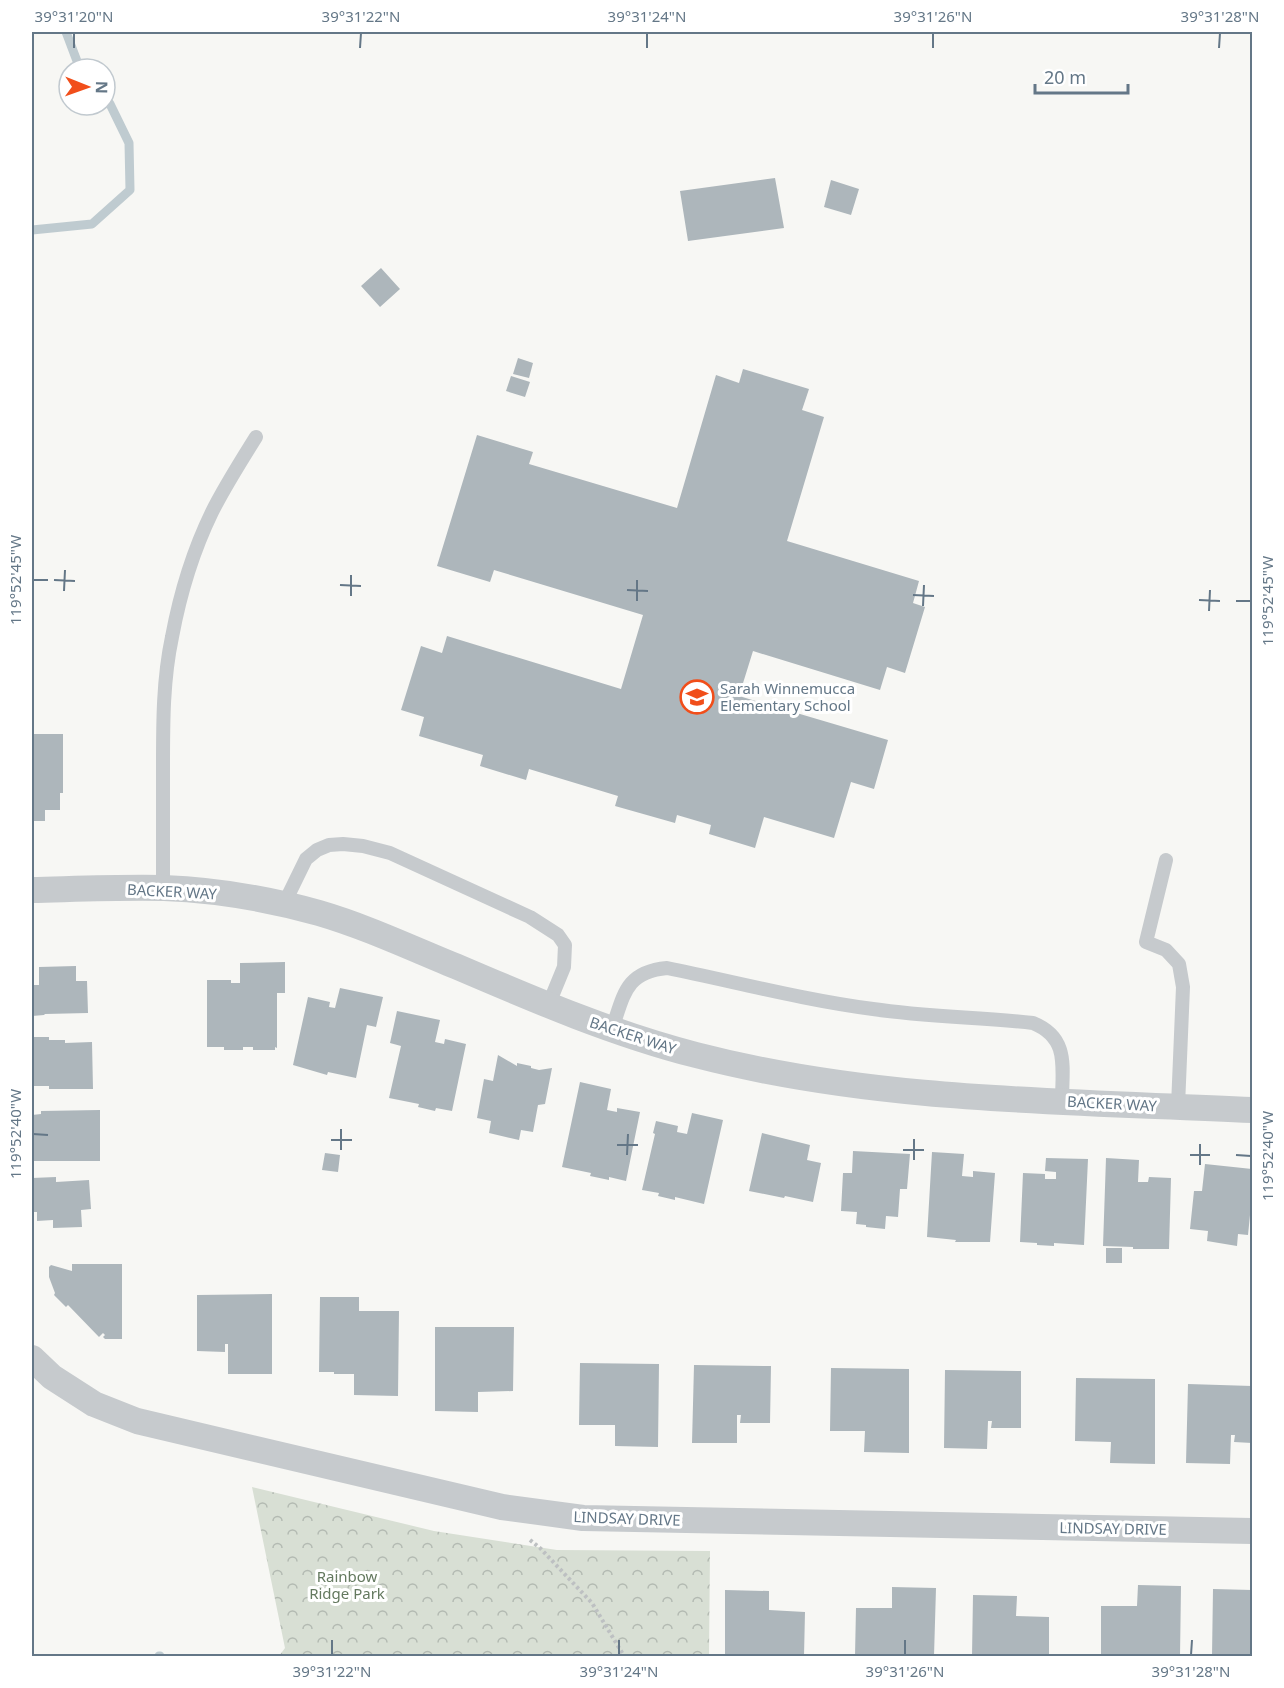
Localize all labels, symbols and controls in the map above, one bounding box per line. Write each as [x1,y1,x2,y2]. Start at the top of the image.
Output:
text: 39°31'20"N [35,6,113,26]
text: 39°31'22"N [322,6,400,26]
text: 39°31'24"N [608,6,686,26]
text: 39°31'26"N [894,6,972,26]
text: 39°31'28"N [1181,6,1259,26]
north arrow [57,57,117,117]
scale bar [1035,57,1128,95]
text: 20 m [1044,65,1086,89]
text: N [91,81,113,94]
text: 119°52'45"W [5,535,25,625]
text: 119°52'45"W [1257,556,1277,646]
place label: Sarah Winnemucca Elementary School [720,678,855,715]
school or university icon: Sarah Winnemucca Elementary School [679,679,715,715]
street label: BACKER WAY [127,879,218,903]
street label: BACKER WAY [587,1012,679,1059]
text: 119°52'40"W [5,1089,25,1179]
street label: BACKER WAY [1067,1091,1158,1115]
text: 119°52'40"W [1257,1111,1277,1201]
street label: LINDSAY DRIVE [573,1506,681,1530]
street label: LINDSAY DRIVE [1059,1517,1167,1539]
park label: Rainbow Ridge Park [309,1566,385,1603]
text: 39°31'22"N [293,1661,371,1681]
text: 39°31'24"N [580,1661,658,1681]
text: 39°31'26"N [866,1661,944,1681]
text: 39°31'28"N [1152,1661,1230,1681]

